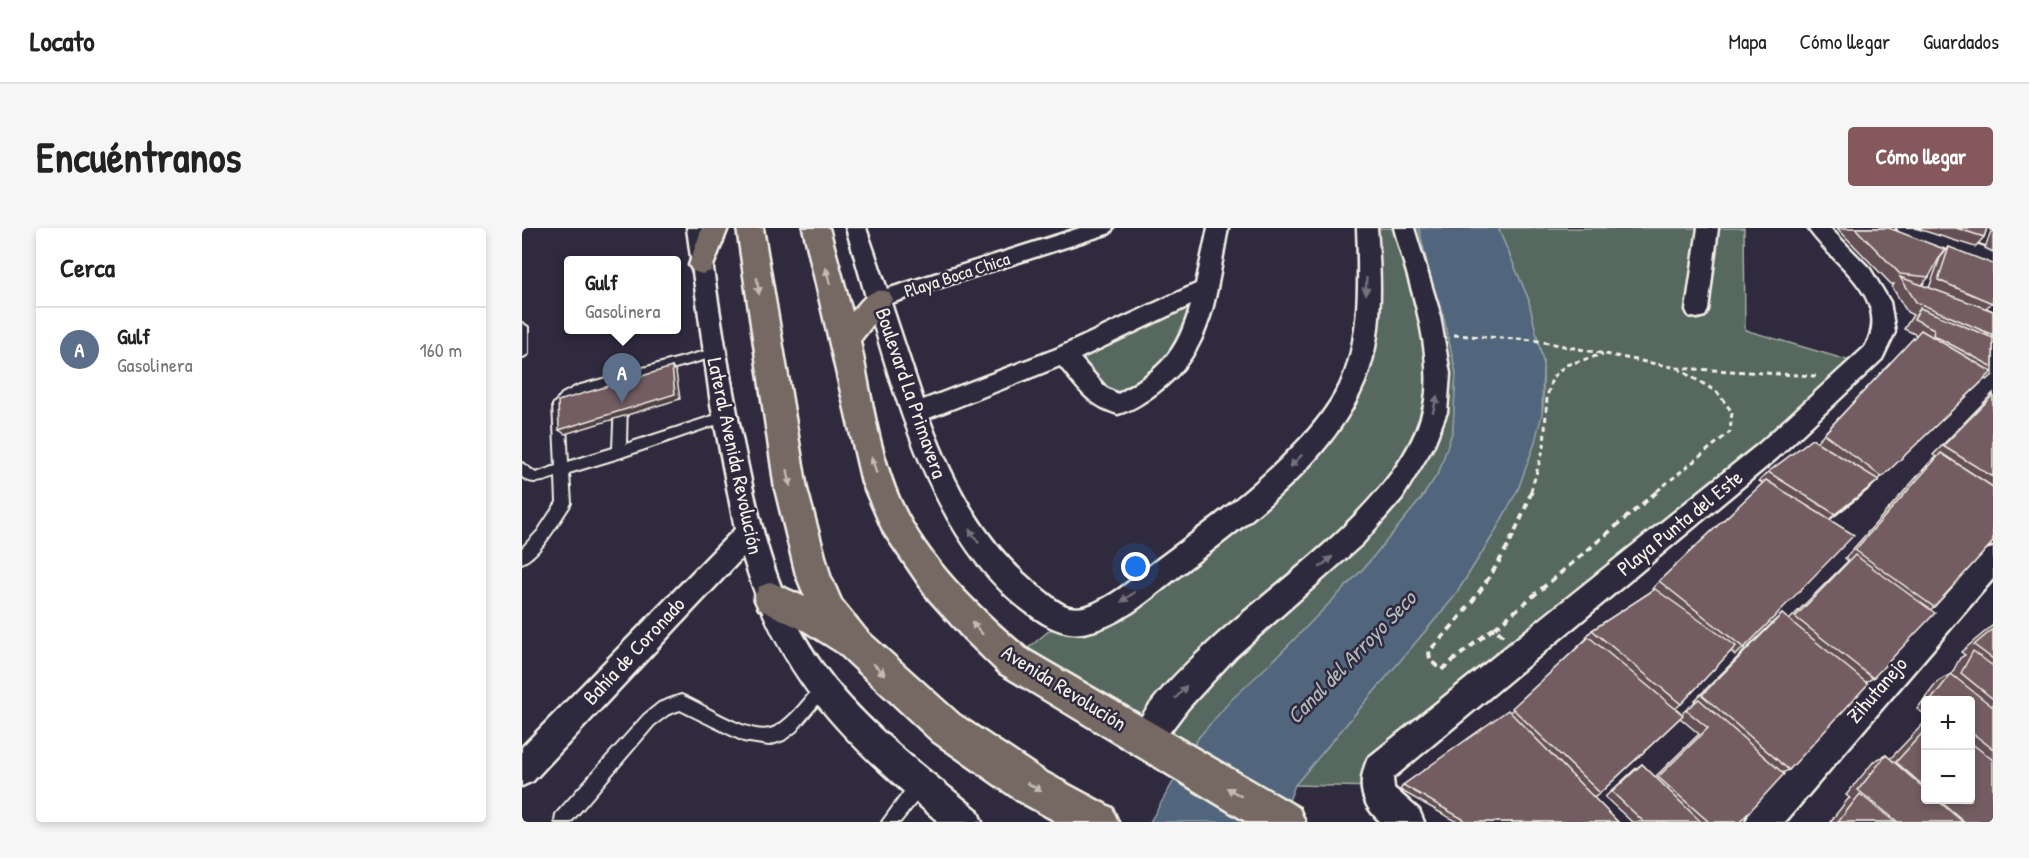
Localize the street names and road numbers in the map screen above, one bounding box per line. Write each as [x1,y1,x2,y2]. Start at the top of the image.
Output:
street label: Playa Boca Chica [901,246,1013,303]
street label: Boulevard La Primavera [869,304,954,482]
street label: Lateral Avenida Revolución [700,355,771,557]
street label: Playa Punta del Este [1611,463,1749,582]
street label: Bahía de Coronado [576,590,691,711]
street label: Avenida Revolución [996,638,1132,738]
street label: Zihutanejo [1840,650,1914,729]

